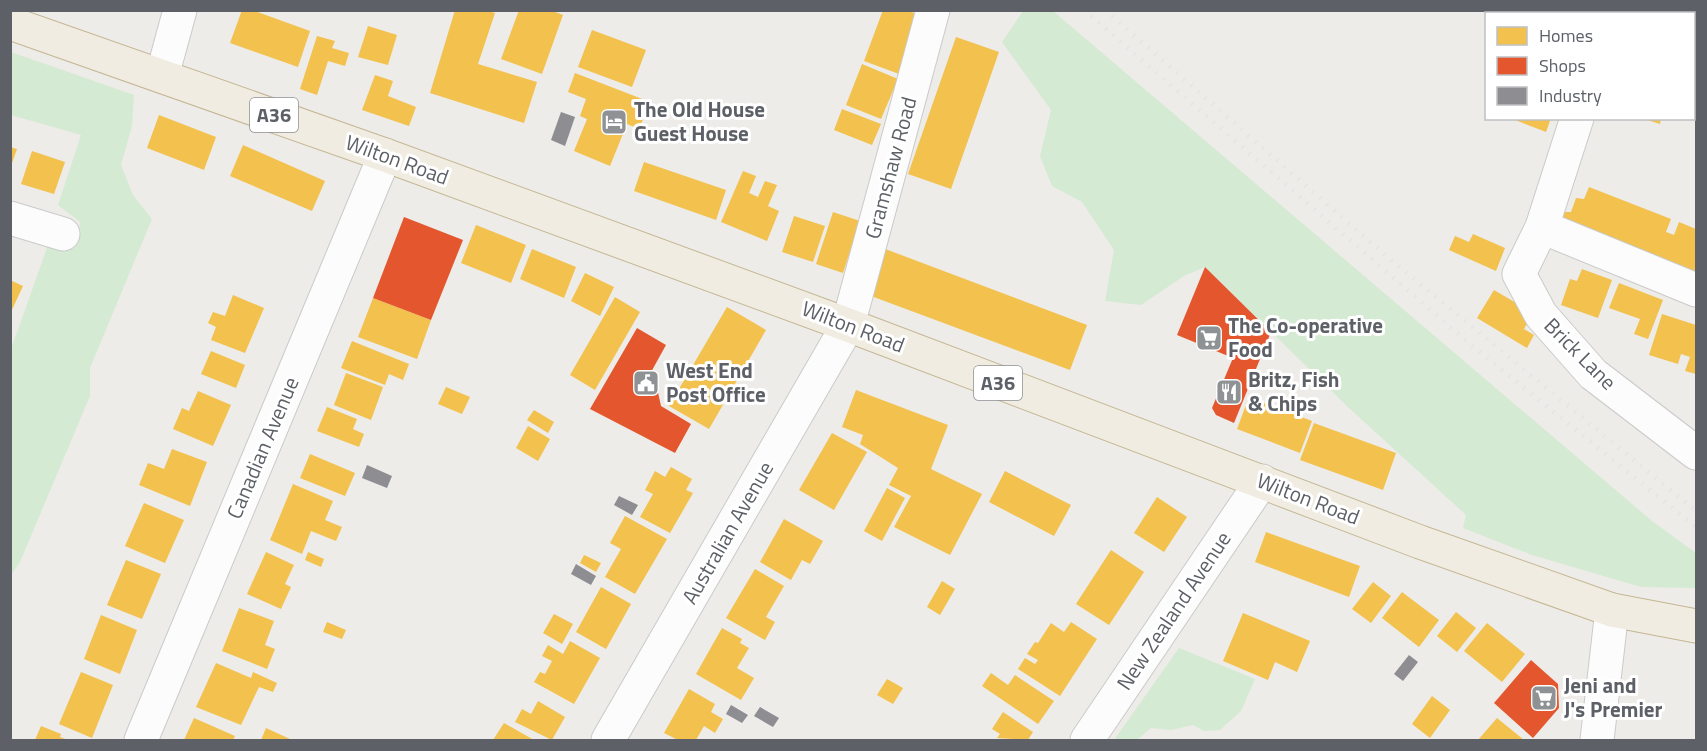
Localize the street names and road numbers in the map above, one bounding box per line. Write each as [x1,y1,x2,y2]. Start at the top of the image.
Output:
street label: Gramshaw Road [856,93,924,242]
road number: A36 [250,98,298,132]
street label: Wilton Road [341,126,454,193]
street label: Wilton Road [797,292,909,360]
street label: Brick Lane [1537,310,1624,397]
road number: A36 [974,366,1022,400]
street label: Canadian Avenue [218,372,306,524]
street label: Australian Avenue [673,455,781,610]
street label: Wilton Road [1252,464,1364,532]
street label: New Zealand Avenue [1108,525,1238,696]

